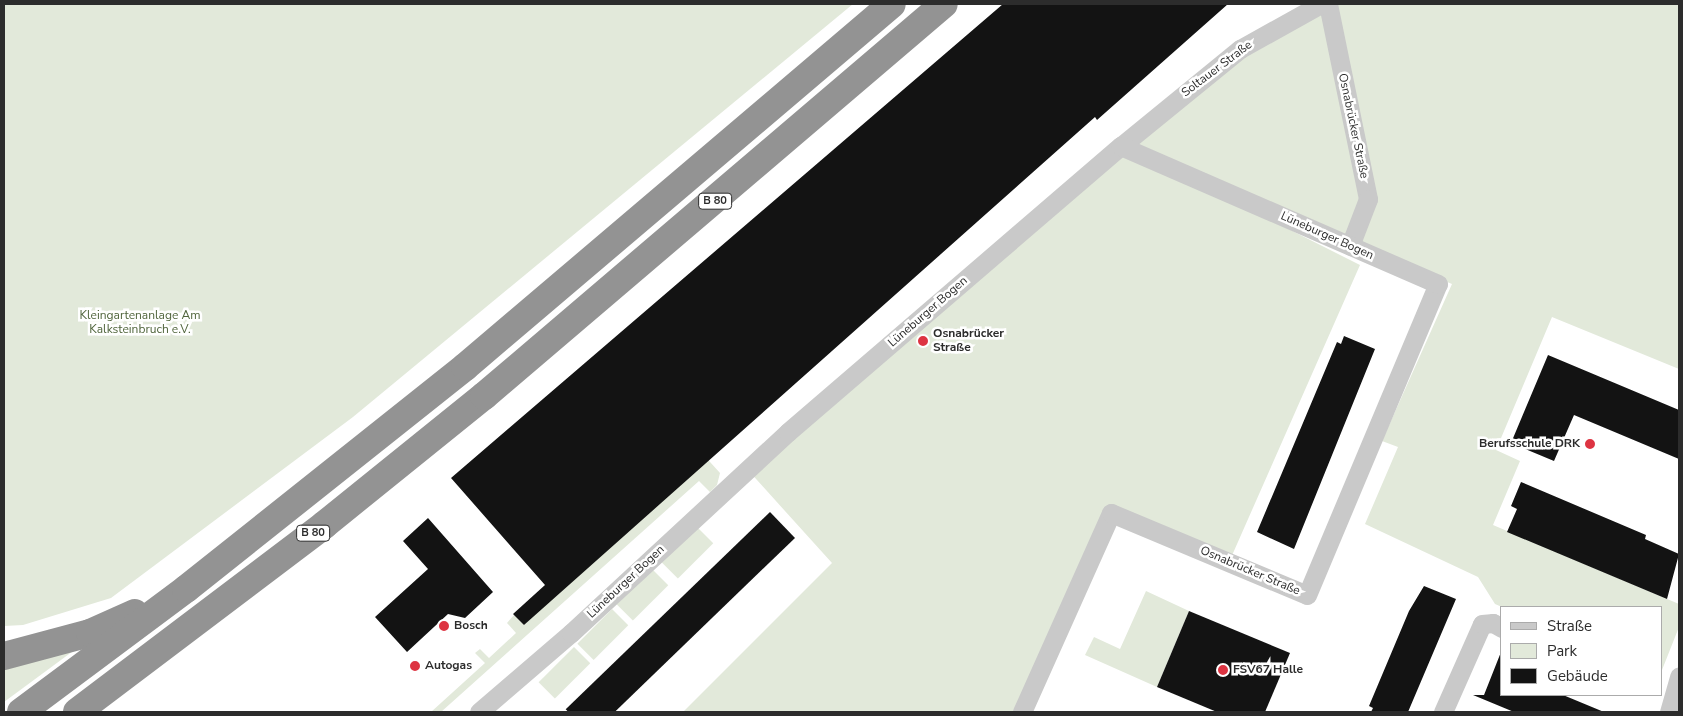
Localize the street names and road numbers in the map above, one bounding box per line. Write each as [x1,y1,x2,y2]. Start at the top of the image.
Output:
street label: Soltauer Straße [1179,38,1255,100]
street label: Osnabrücker Straße [1335,72,1371,180]
road number: B 80 [698,192,732,210]
street label: Lüneburger Bogen [1278,209,1376,263]
street label: Lüneburger Bogen [886,274,970,350]
road number: B 80 [296,524,330,542]
street label: Lüneburger Bogen [584,543,668,621]
street label: Osnabrücker Straße [1198,543,1302,599]

